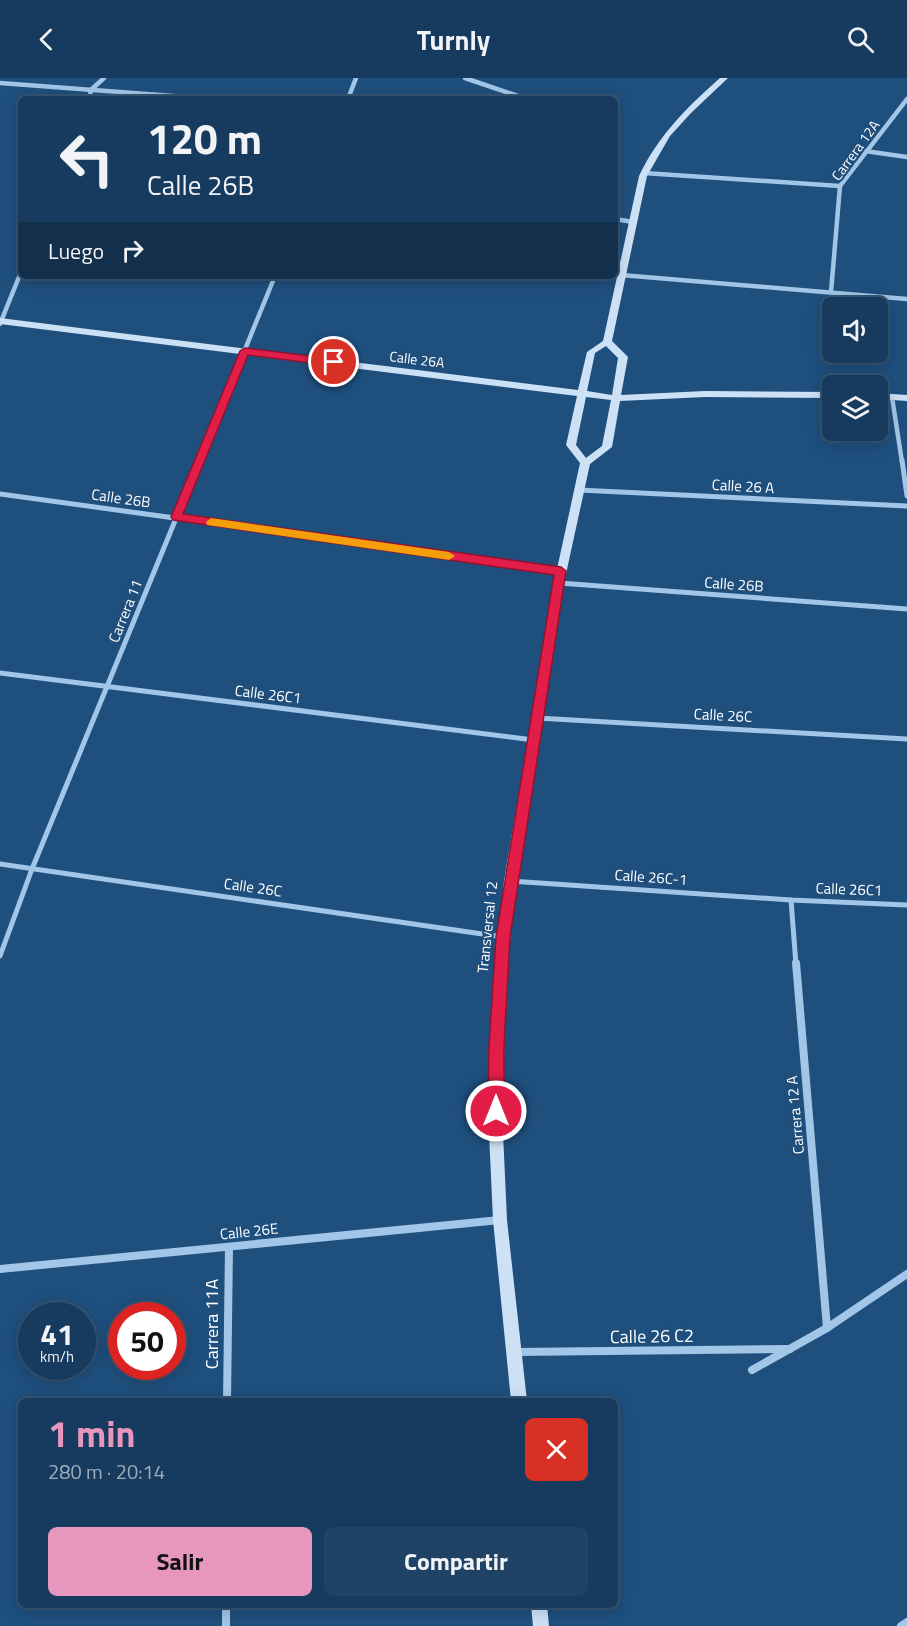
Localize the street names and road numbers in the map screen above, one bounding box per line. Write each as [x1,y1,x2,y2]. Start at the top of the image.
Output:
street label: Carrera 12A [826,115,885,185]
street label: Calle 26A [388,345,446,373]
street label: Calle 26 A [711,473,775,499]
street label: Calle 26B [90,482,152,514]
street label: Calle 26B [704,570,764,598]
street label: Carrera 11 [102,576,148,646]
street label: Calle 26C1 [233,679,303,709]
street label: Calle 26C [693,702,753,728]
street label: Calle 26C-1 [614,863,688,891]
street label: Calle 26C [222,872,284,902]
street label: Calle 26C1 [815,876,883,902]
street label: Transversal 12 [471,880,503,974]
street label: Carrera 12 A [780,1075,810,1155]
street label: Calle 26E [219,1217,279,1245]
street label: Carrera 11A [198,1279,225,1369]
street label: Calle 26 C2 [610,1322,694,1350]

